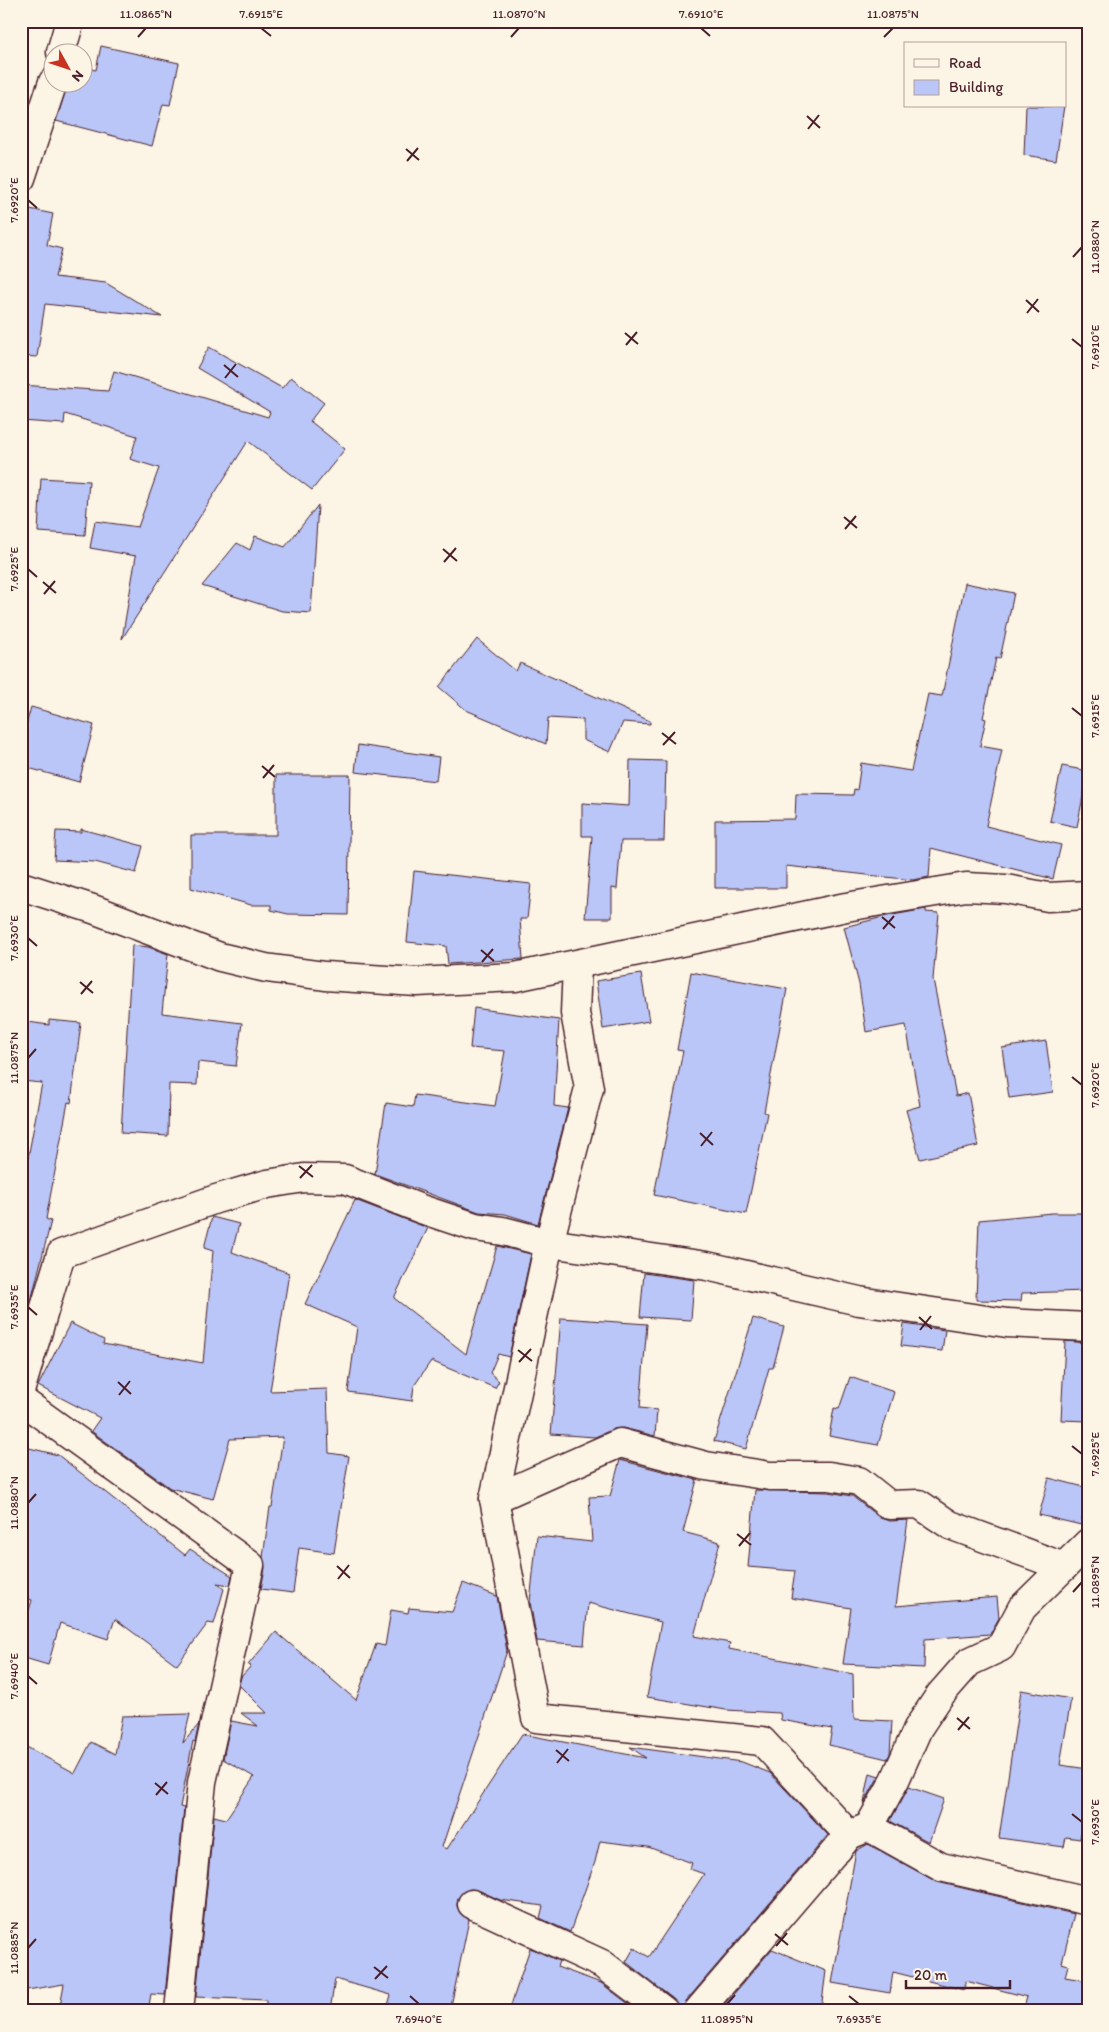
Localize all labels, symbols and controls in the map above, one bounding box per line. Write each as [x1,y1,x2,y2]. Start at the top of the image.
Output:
text: 11.0865°N [120,7,172,21]
text: 7.6915°E [239,7,283,21]
text: 11.0870°N [492,7,546,21]
text: 7.6910°E [679,7,724,21]
text: 11.0875°N [867,7,919,21]
north arrow [42,42,92,92]
legend [904,42,1066,108]
text: Road [949,54,982,72]
text: N [68,67,87,85]
text: Building [949,78,1003,96]
text: 7.6920°E [7,177,21,223]
text: 11.0880°N [1088,220,1102,274]
text: 7.6910°E [1088,324,1102,369]
text: 7.6925°E [7,546,21,591]
text: 7.6915°E [1088,694,1102,738]
text: 7.6930°E [7,915,21,961]
text: 11.0875°N [7,1032,21,1084]
text: 7.6920°E [1088,1062,1102,1108]
text: 7.6935°E [7,1284,21,1329]
text: 7.6925°E [1088,1431,1102,1476]
text: 11.0880°N [7,1476,21,1530]
text: 11.0895°N [1088,1556,1102,1608]
text: 7.6940°E [7,1652,21,1699]
text: 7.6930°E [1088,1799,1102,1845]
text: 11.0885°N [7,1922,21,1974]
scale bar [906,1957,1010,1989]
text: 20 m [914,1966,948,1984]
text: 7.6940°E [396,2012,443,2026]
text: 11.0895°N [701,2012,753,2026]
text: 7.6935°E [837,2012,882,2026]

